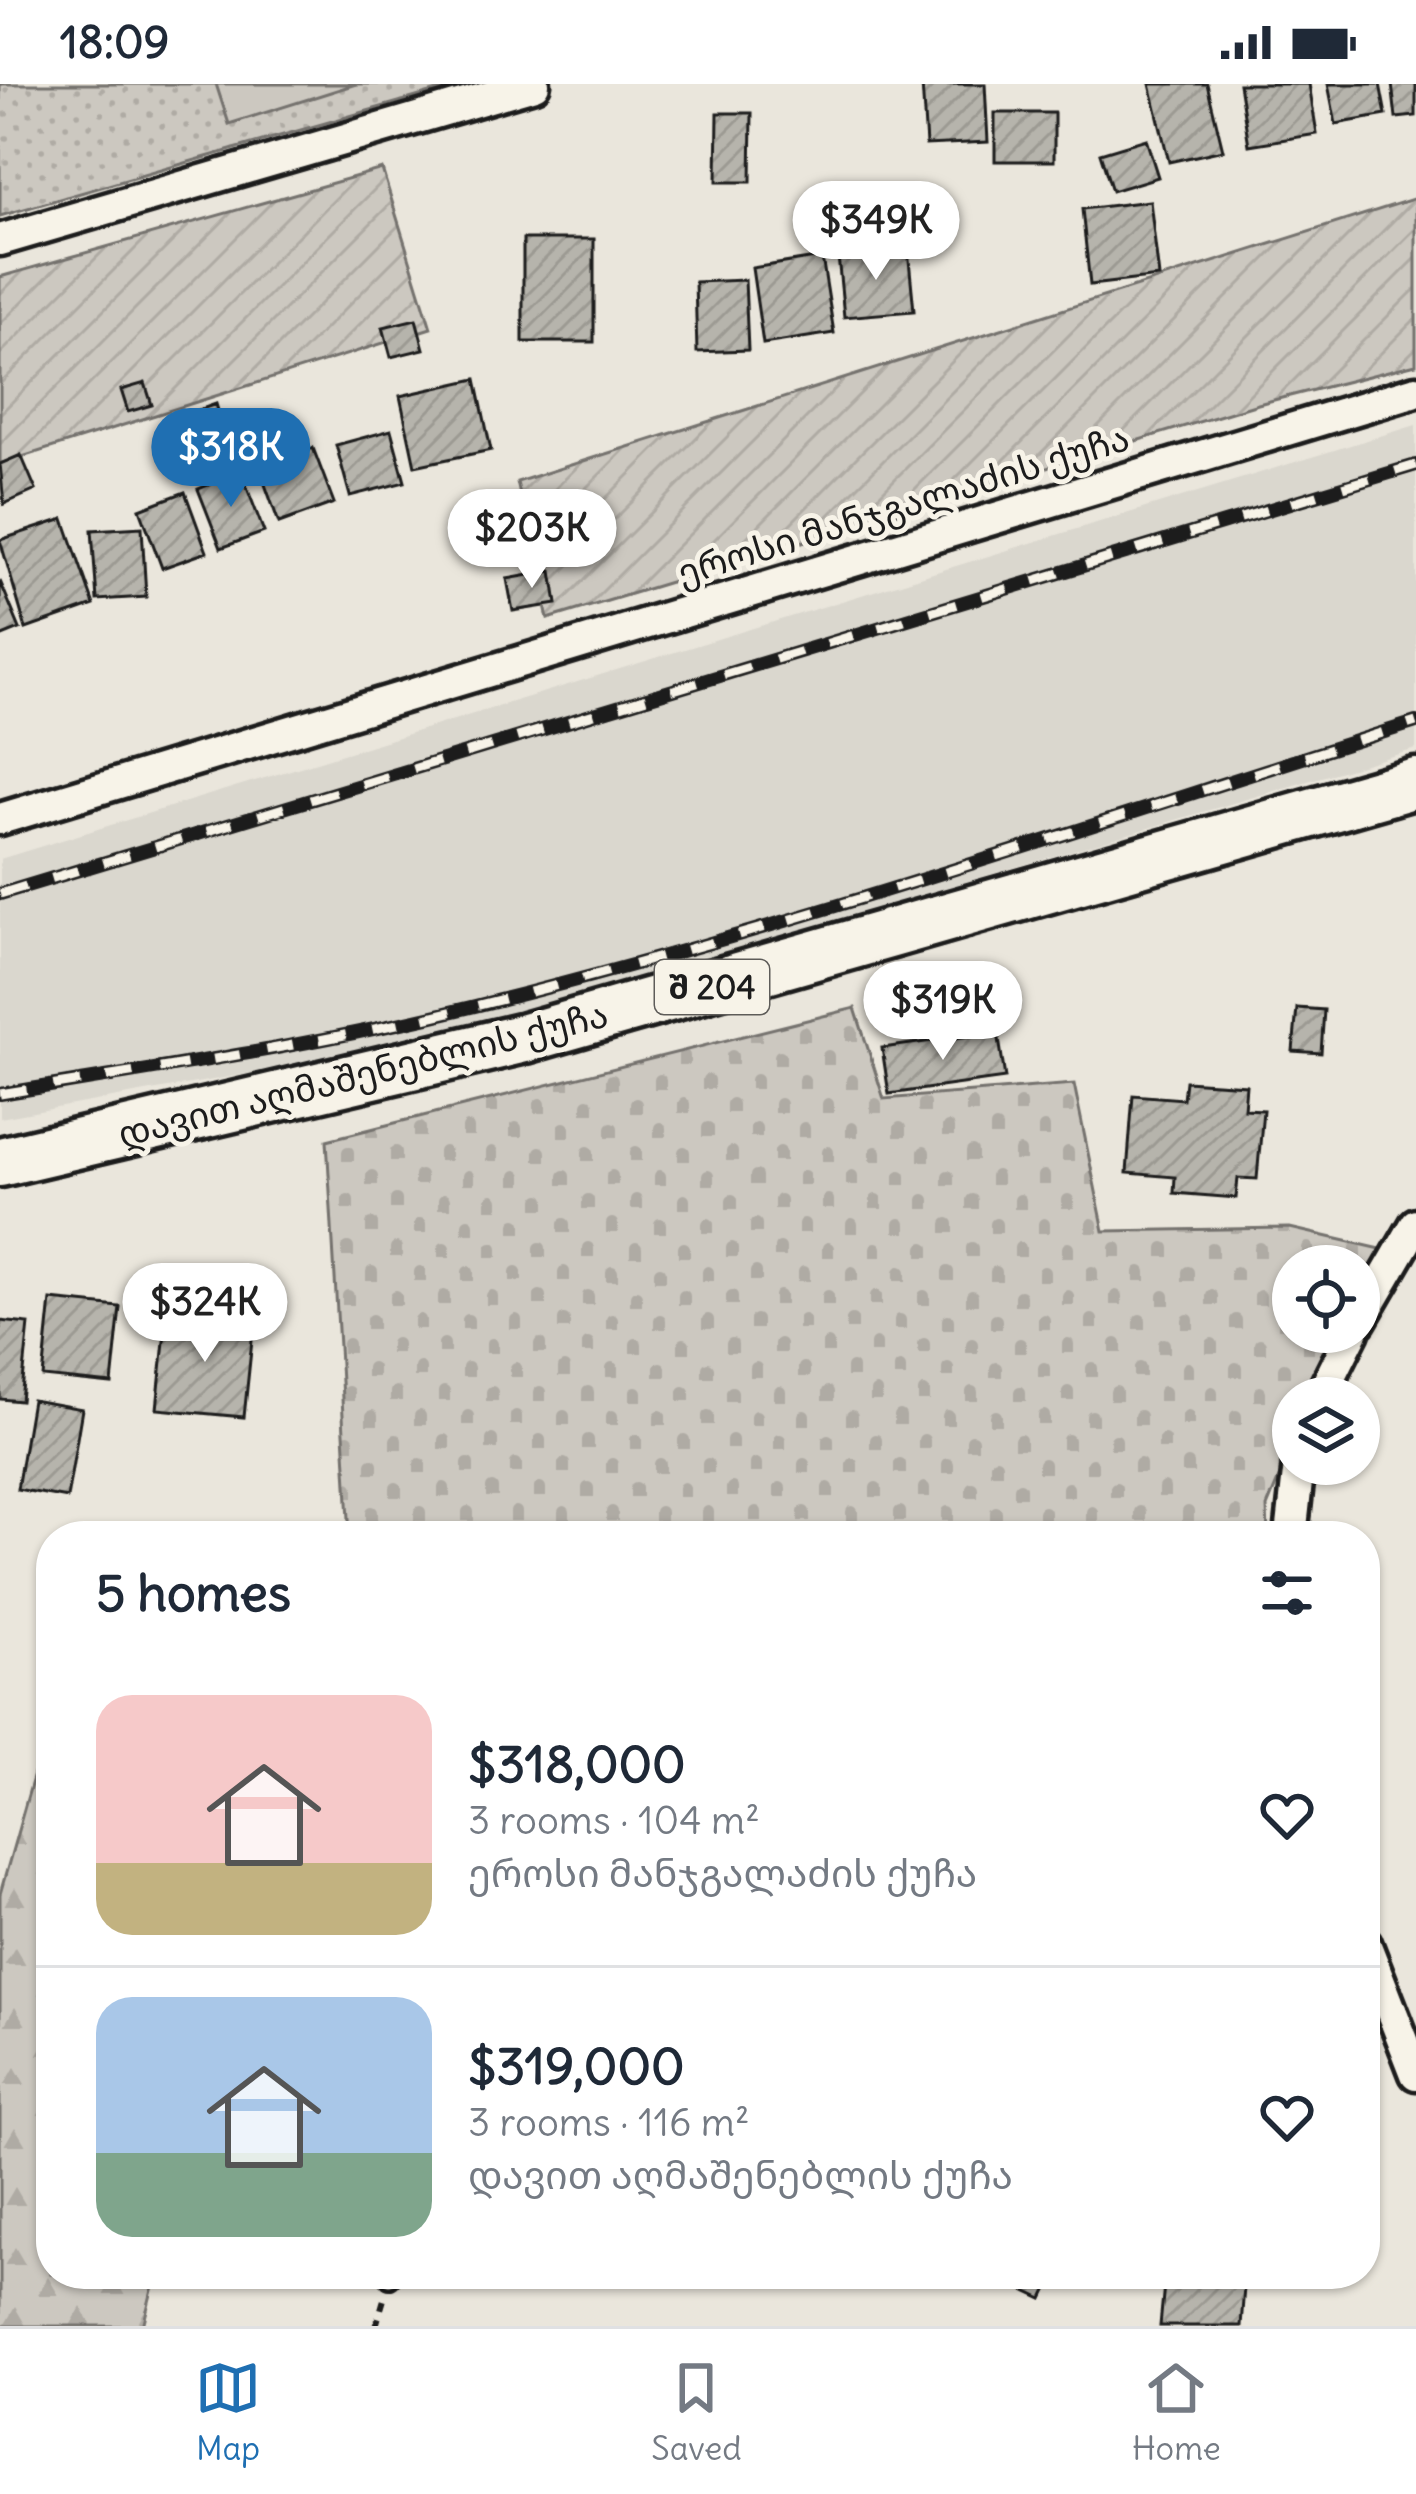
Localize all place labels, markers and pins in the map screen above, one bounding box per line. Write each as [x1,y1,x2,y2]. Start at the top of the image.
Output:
pin: $349K [792,181,960,283]
pin: $318K [147,408,315,510]
pin: $203K [448,489,616,591]
pin: $319K [859,961,1027,1063]
pin: $324K [121,1263,289,1365]

